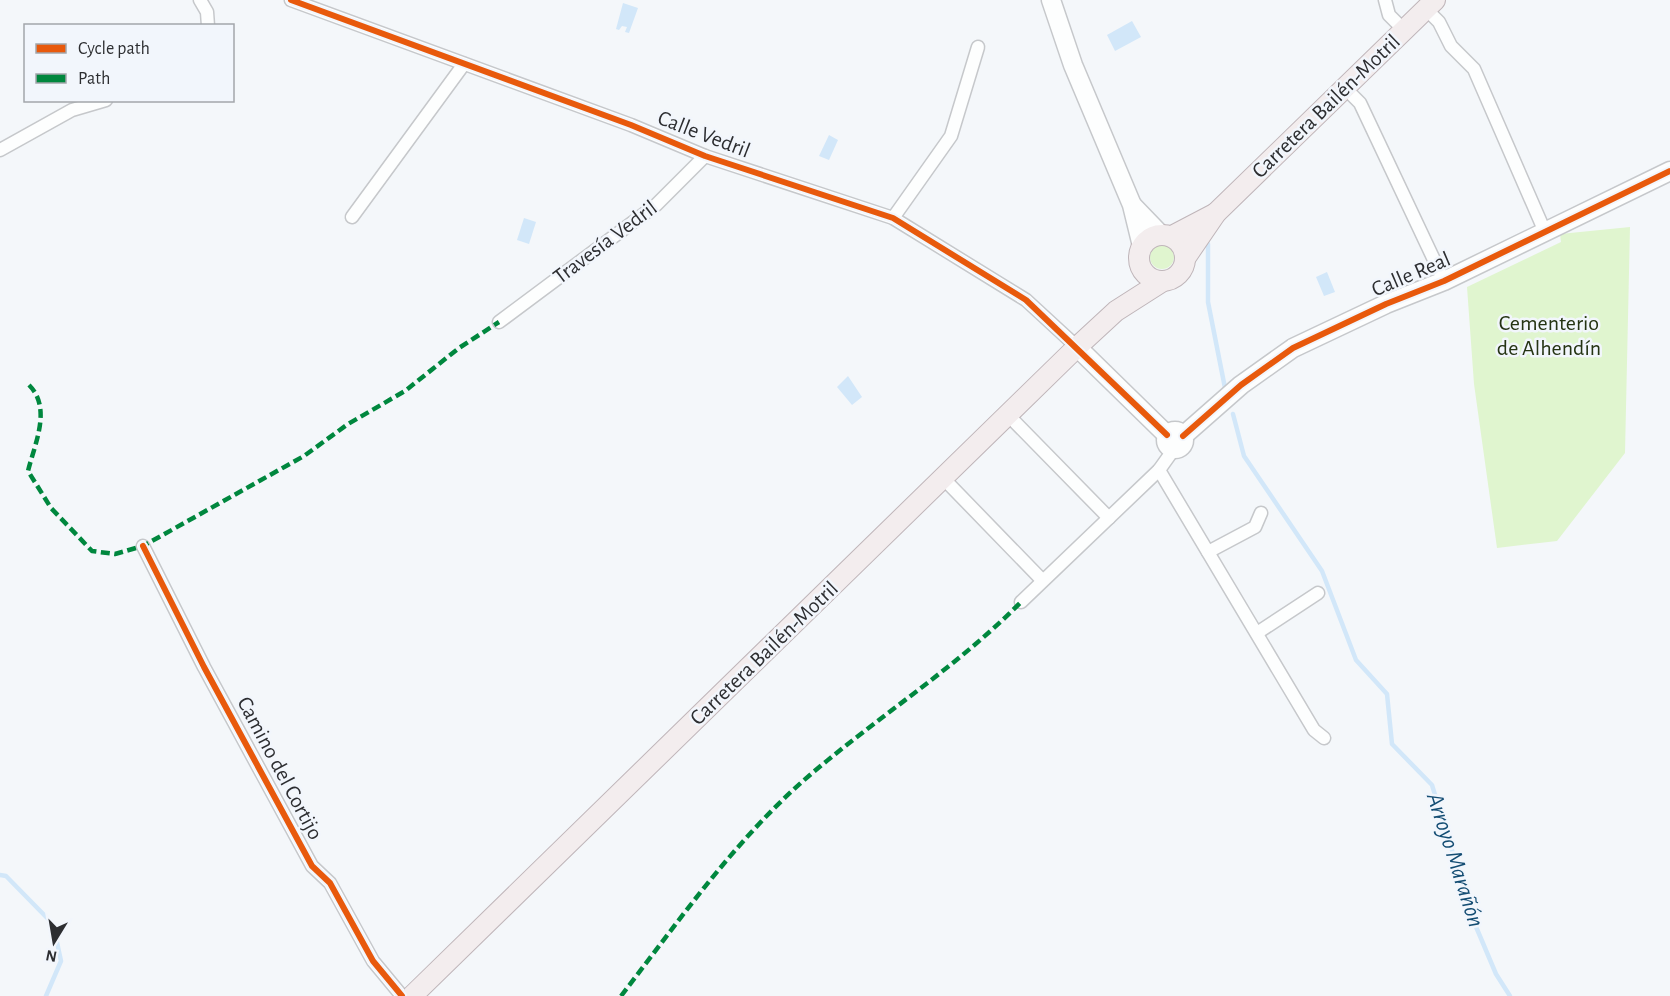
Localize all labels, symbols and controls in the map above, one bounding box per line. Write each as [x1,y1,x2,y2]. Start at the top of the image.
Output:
legend [24,24,234,102]
street label: Carretera Bailén-Motril [1248,30,1404,182]
text: Cycle path [78,40,150,58]
text: Path [78,70,110,88]
street label: Calle Vedril [655,106,753,162]
street label: Travesía Vedril [549,196,661,288]
street label: Calle Real [1368,248,1454,300]
park label: Cementerio de Alhendín [1497,312,1601,359]
street label: Carretera Bailén-Motril [686,577,842,729]
street label: Camino del Cortijo [233,693,327,843]
water label: Arroyo Marañón [1422,789,1488,930]
north arrow [24,912,84,972]
text: N [44,947,58,965]

